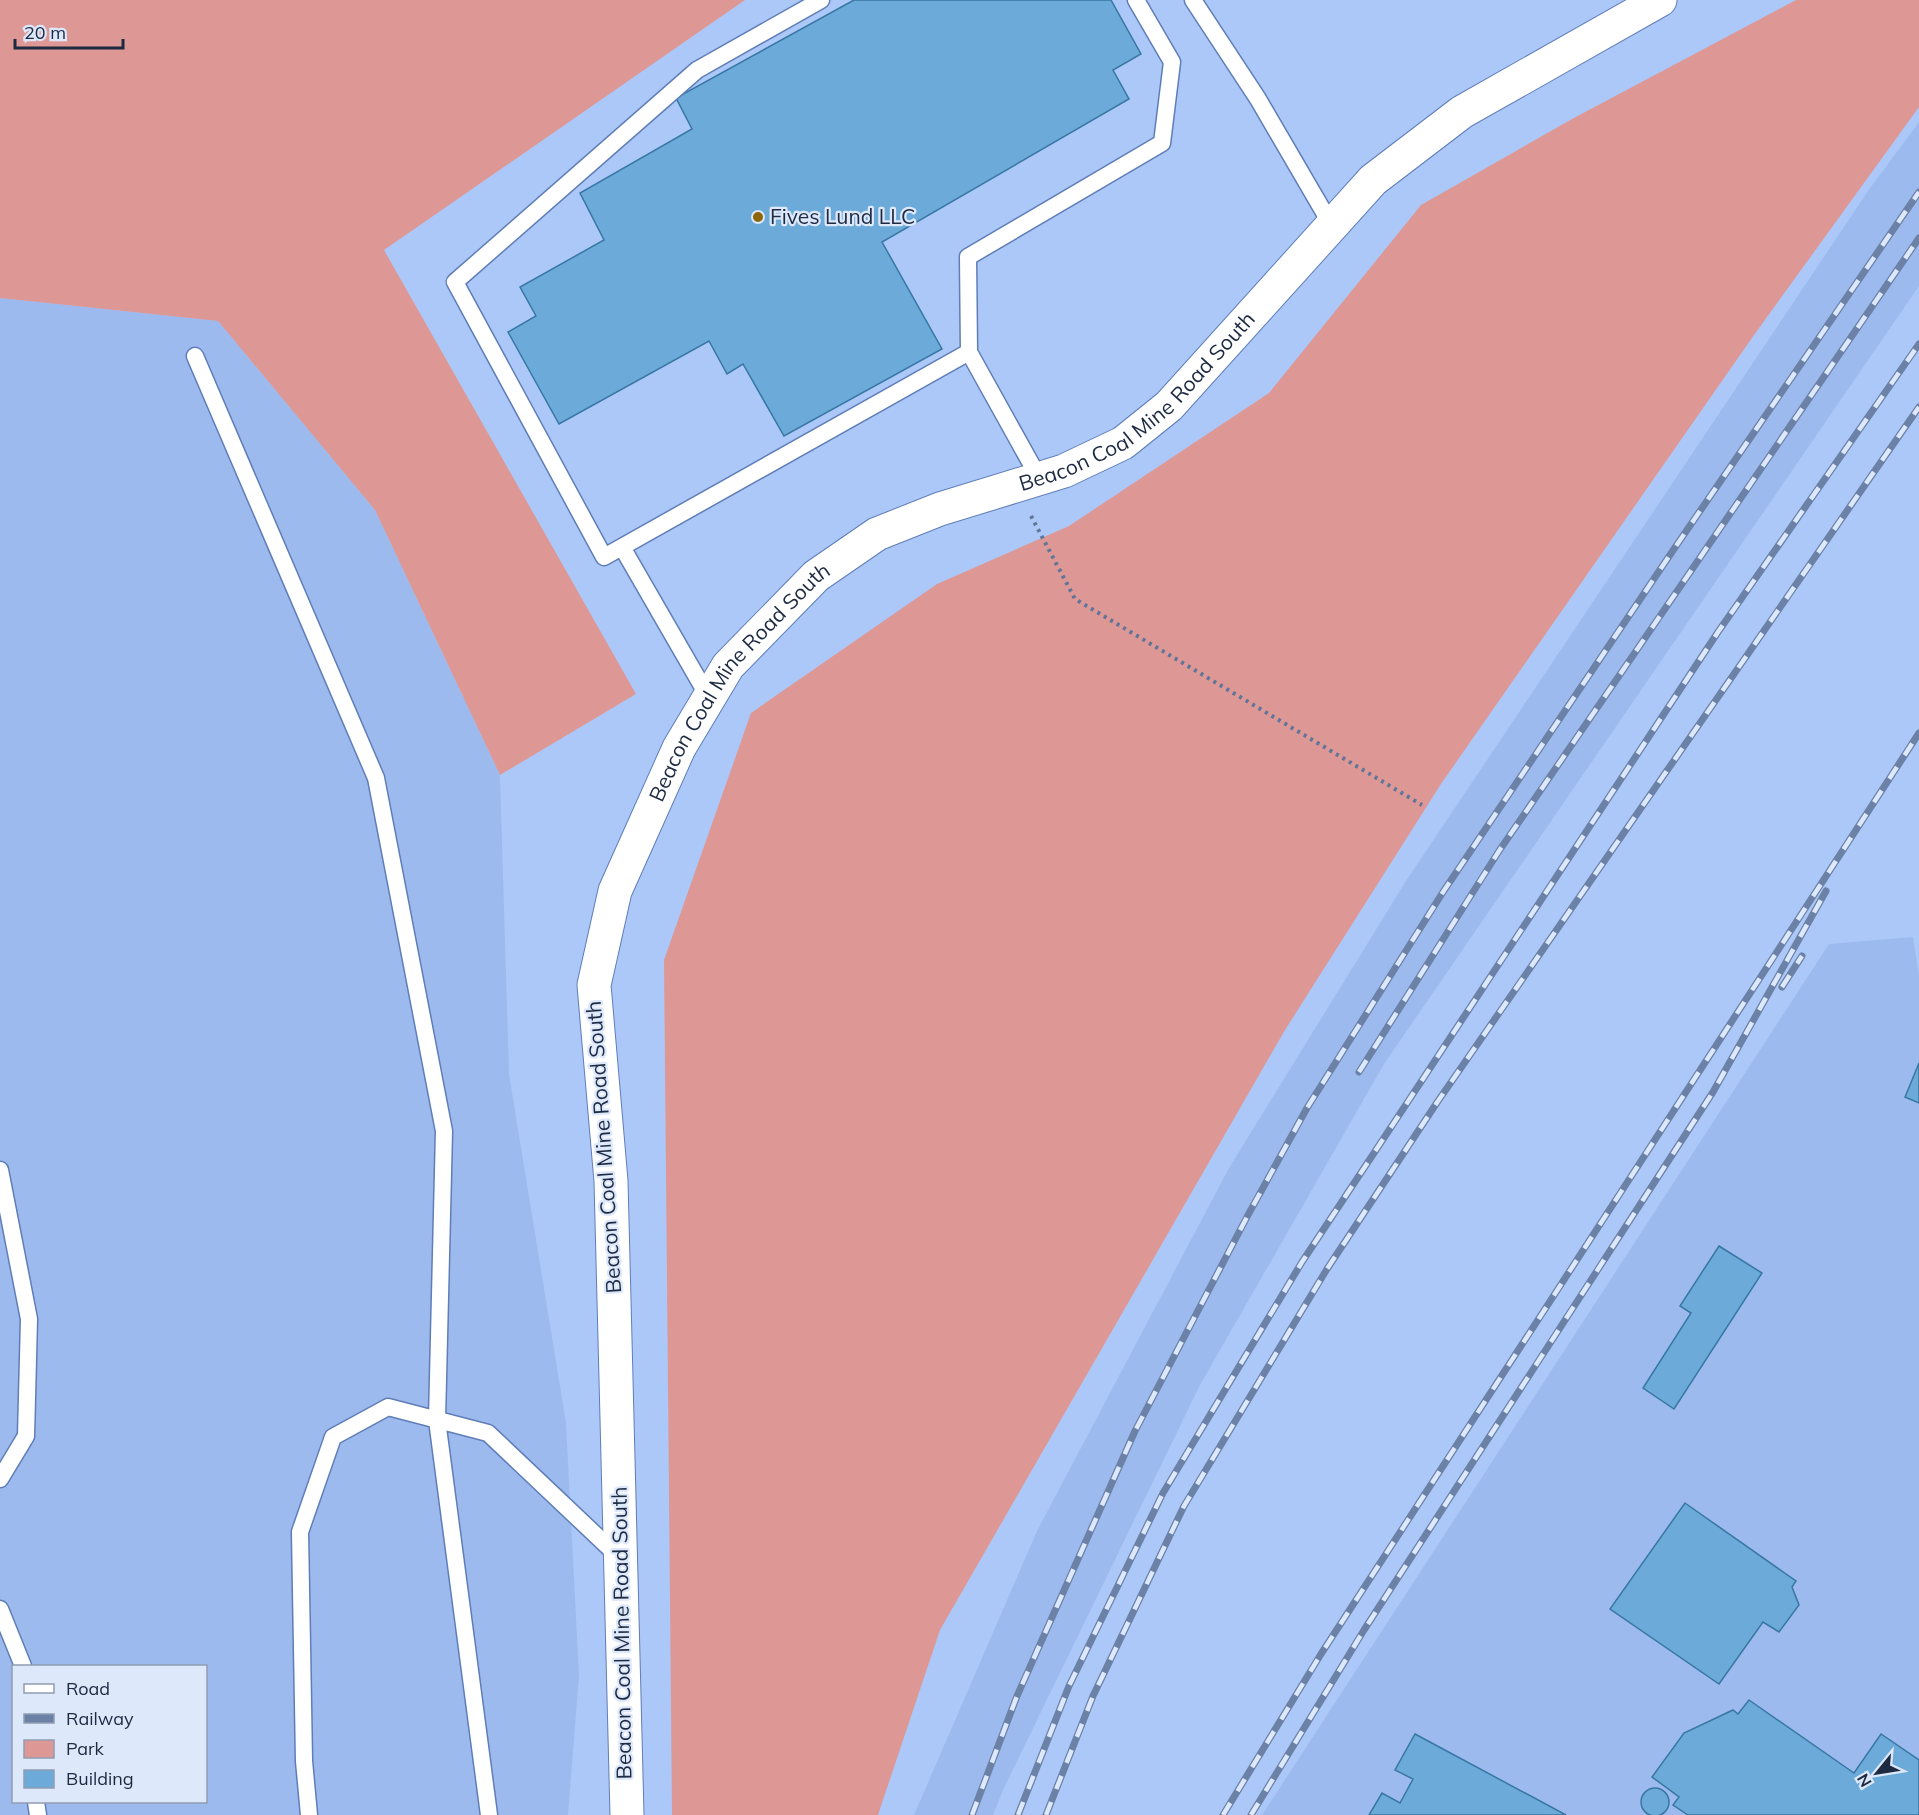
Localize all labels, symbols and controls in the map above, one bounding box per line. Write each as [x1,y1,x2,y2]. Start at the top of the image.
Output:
scale bar [15,12,123,50]
text: 20 m [24,21,66,44]
place label: Fives Lund LLC [770,203,915,229]
marker: Fives Lund LLC [751,210,765,224]
street label: Beacon Coal Mine Road South [1015,306,1260,496]
street label: Beacon Coal Mine Road South [643,556,835,805]
street label: Beacon Coal Mine Road South [580,1000,626,1294]
street label: Beacon Coal Mine Road South [605,1486,637,1780]
legend [12,1665,207,1803]
text: Road [66,1677,110,1700]
text: Railway [66,1707,134,1730]
text: Park [66,1737,105,1760]
north arrow [1847,1743,1907,1803]
text: Building [66,1767,134,1790]
text: N [1852,1770,1876,1791]

